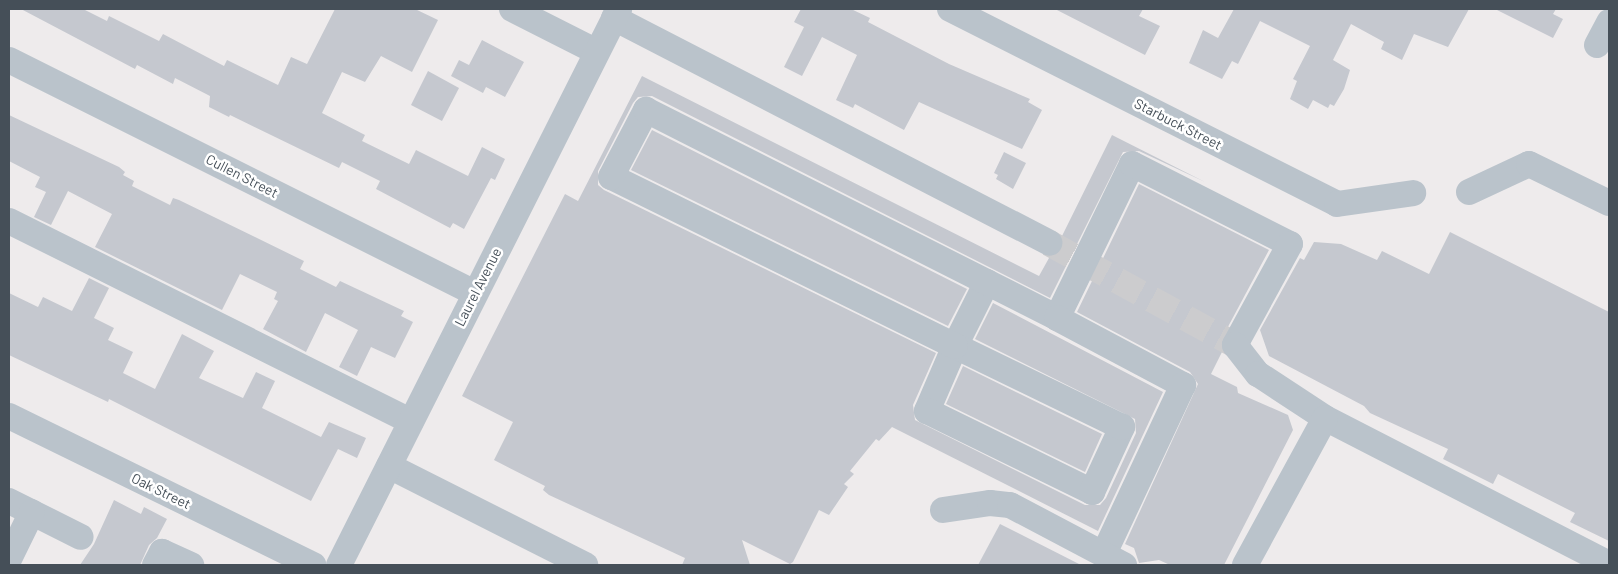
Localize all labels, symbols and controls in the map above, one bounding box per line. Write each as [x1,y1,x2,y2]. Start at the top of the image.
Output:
street label: Starbuck Street [1131,95,1225,153]
street label: Cullen Street [203,151,281,201]
street label: Laurel Avenue [451,245,505,329]
street label: Oak Street [129,469,193,513]

